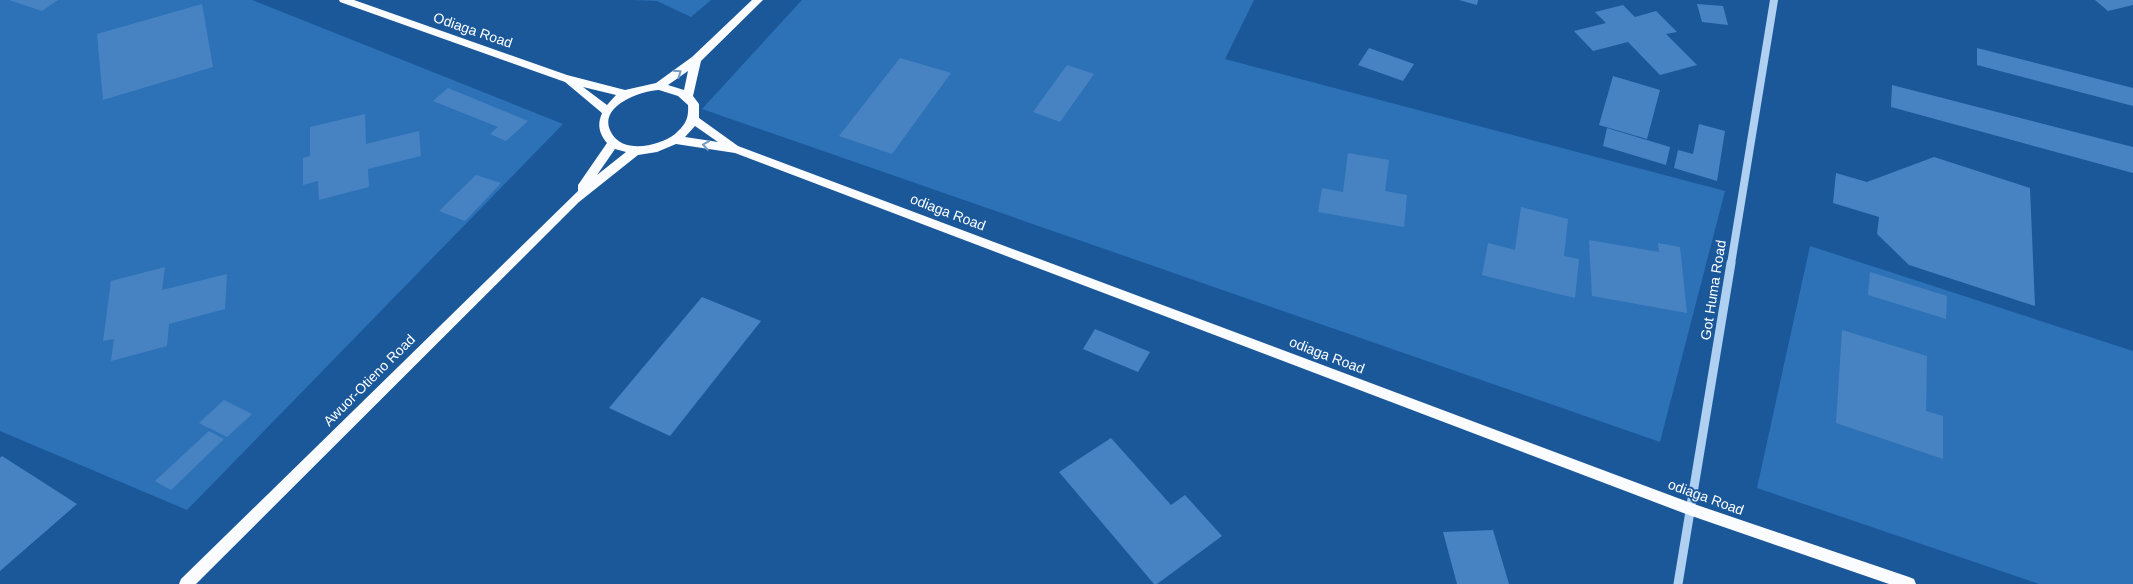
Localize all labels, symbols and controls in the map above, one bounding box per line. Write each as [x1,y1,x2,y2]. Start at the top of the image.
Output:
street label: Odiaga Road [431,9,515,51]
one-way arrow [672,70,682,79]
one-way arrow [701,140,710,150]
street label: odiaga Road [908,190,988,234]
street label: Got Huma Road [1697,239,1729,341]
street label: Awuor-Otieno Road [320,331,418,429]
street label: odiaga Road [1287,333,1367,377]
street label: odiaga Road [1666,476,1746,518]

